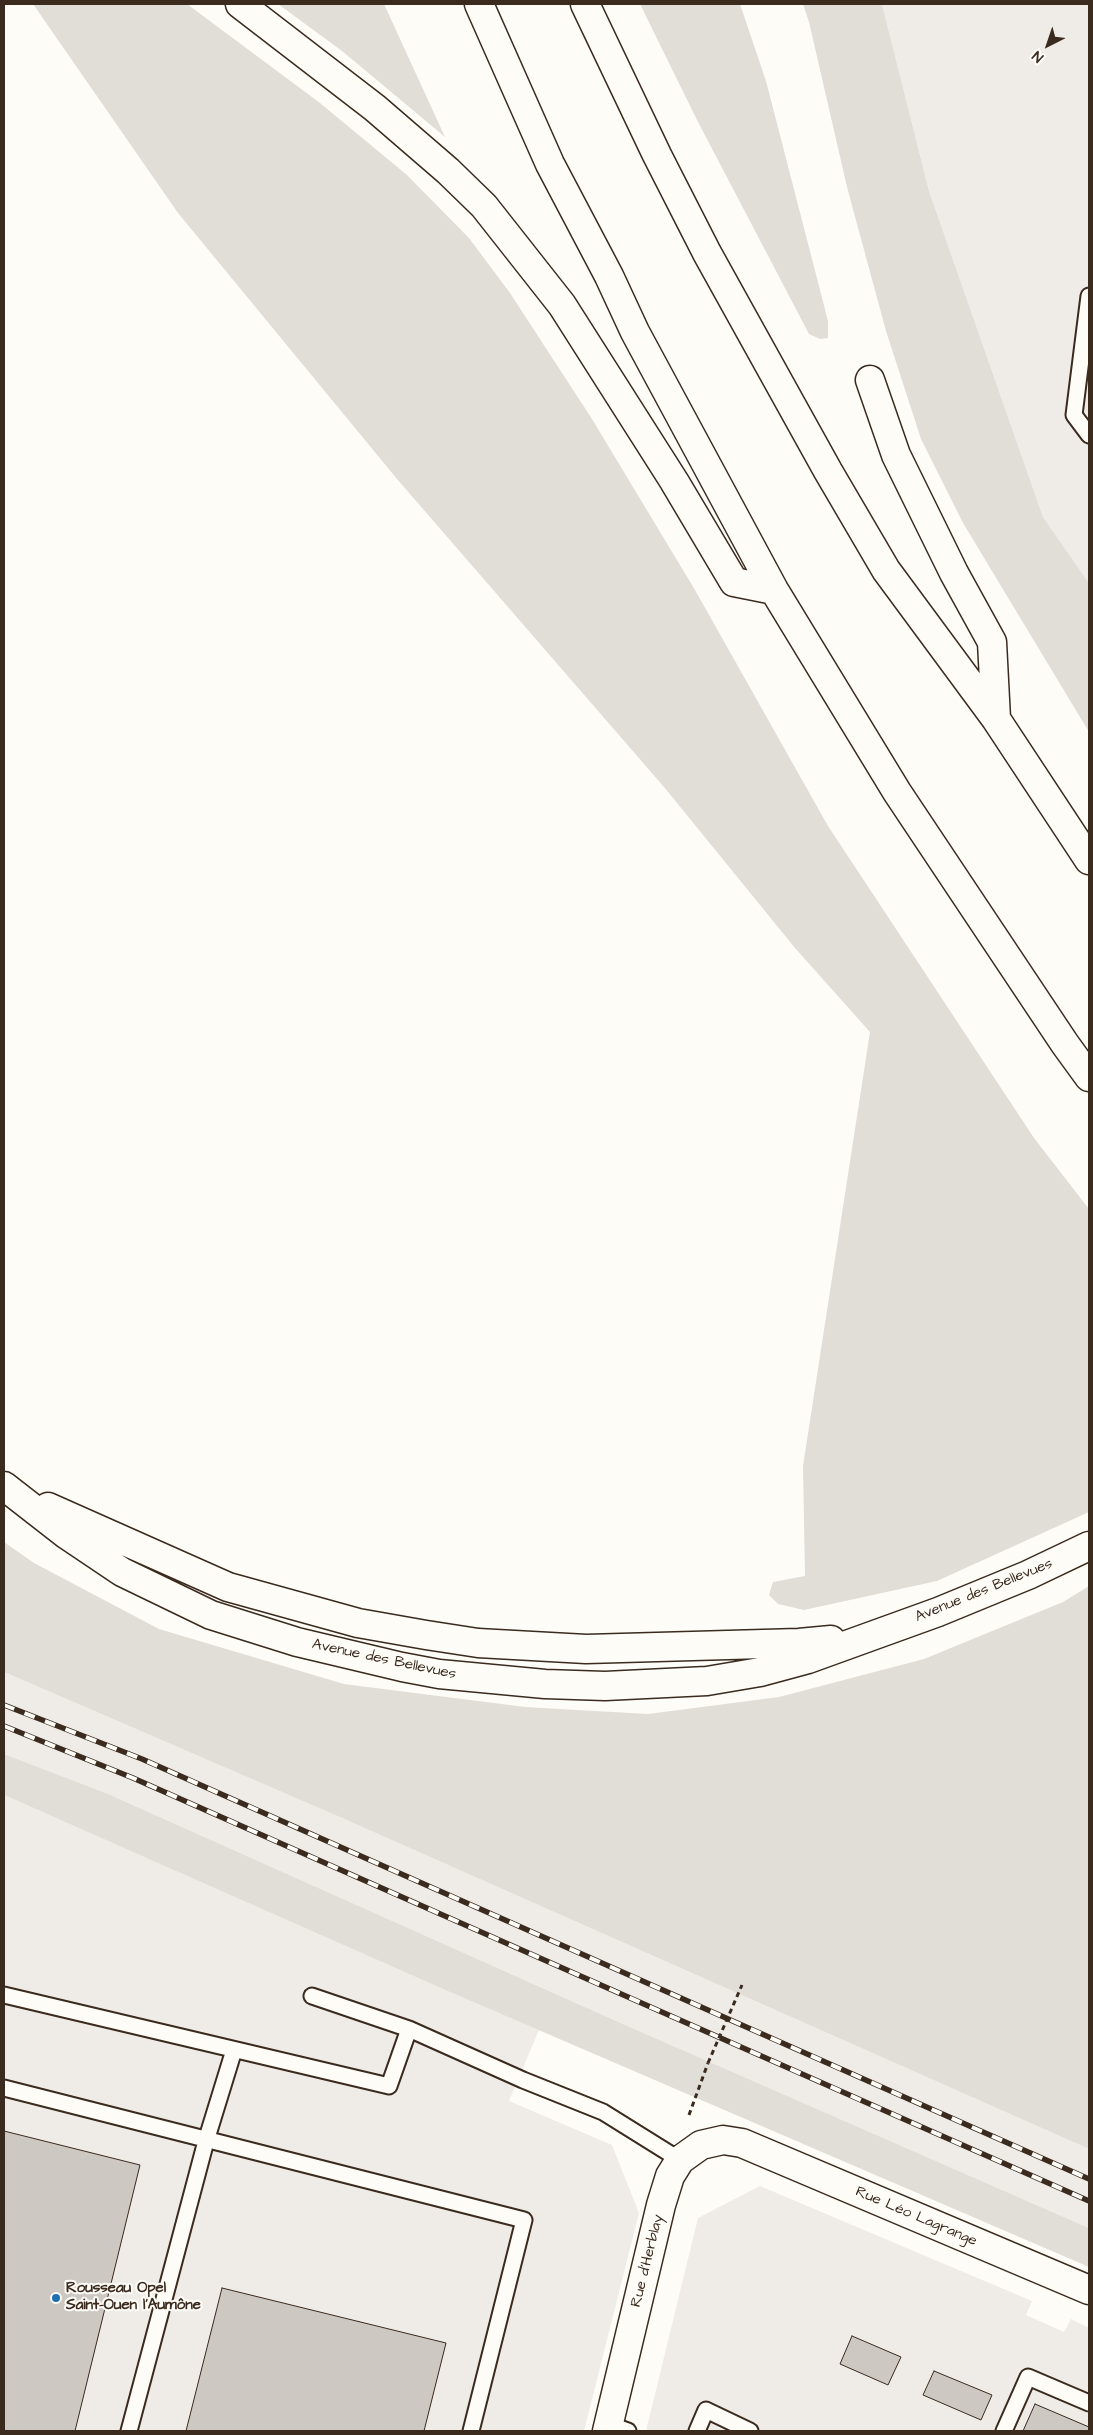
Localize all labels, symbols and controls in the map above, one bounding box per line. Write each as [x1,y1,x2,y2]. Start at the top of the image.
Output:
north arrow [1023,20,1073,70]
text: N [1028,46,1048,67]
street label: Avenue des Bellevues [913,1555,1055,1627]
street label: Avenue des Bellevues [310,1636,458,1684]
street label: Rue Léo Lagrange [852,2183,980,2251]
street label: Rue d'Herblay [628,2213,668,2309]
place label: Rousseau Opel Saint-Ouen l'Aumône [66,2280,201,2315]
marker: Rousseau Opel Saint-Ouen l'Aumône [50,2292,62,2304]

